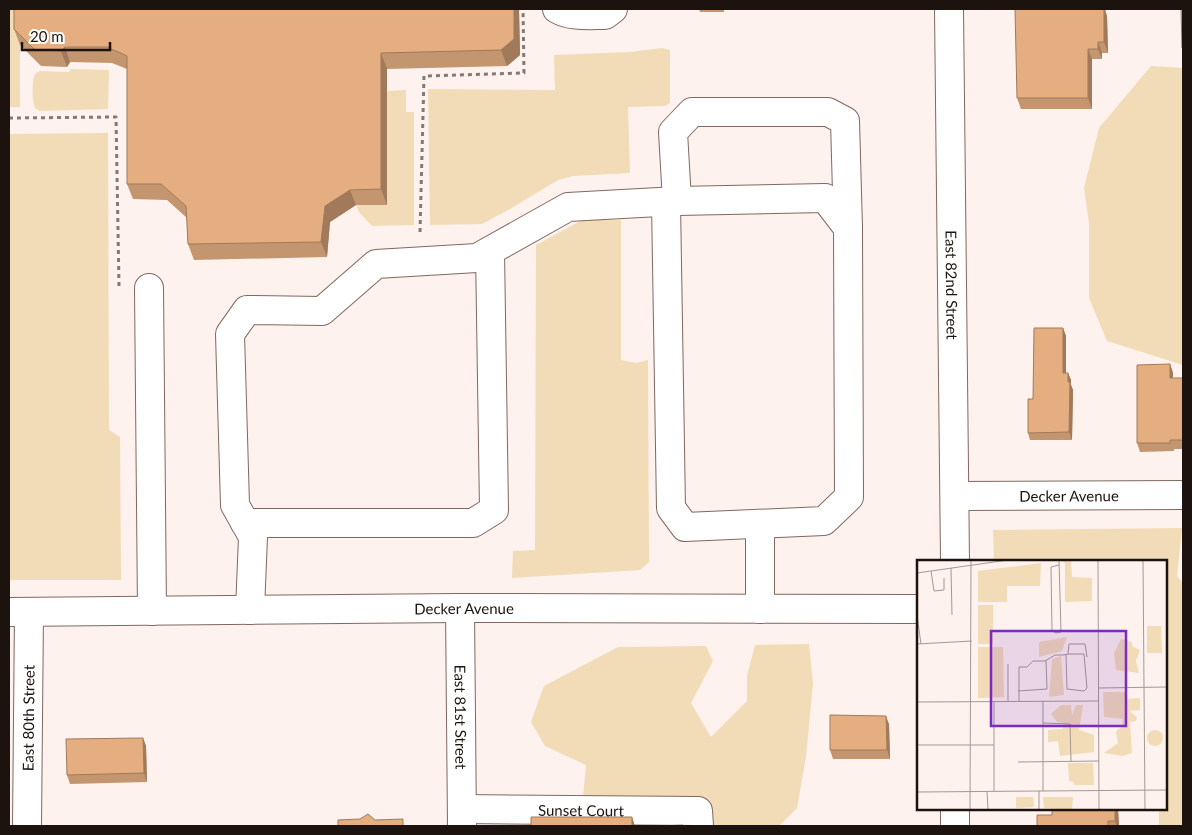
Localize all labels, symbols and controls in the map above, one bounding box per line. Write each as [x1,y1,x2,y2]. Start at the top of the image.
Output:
scale bar [22,20,110,52]
text: 20 m [30,27,64,45]
street label: East 82nd Street [942,230,962,340]
street label: Decker Avenue [1019,486,1119,505]
inset map [917,560,1167,810]
street label: Decker Avenue [414,599,514,617]
street label: East 80th Street [19,664,38,771]
street label: East 81st Street [452,665,470,770]
street label: Sunset Court [538,801,625,819]

